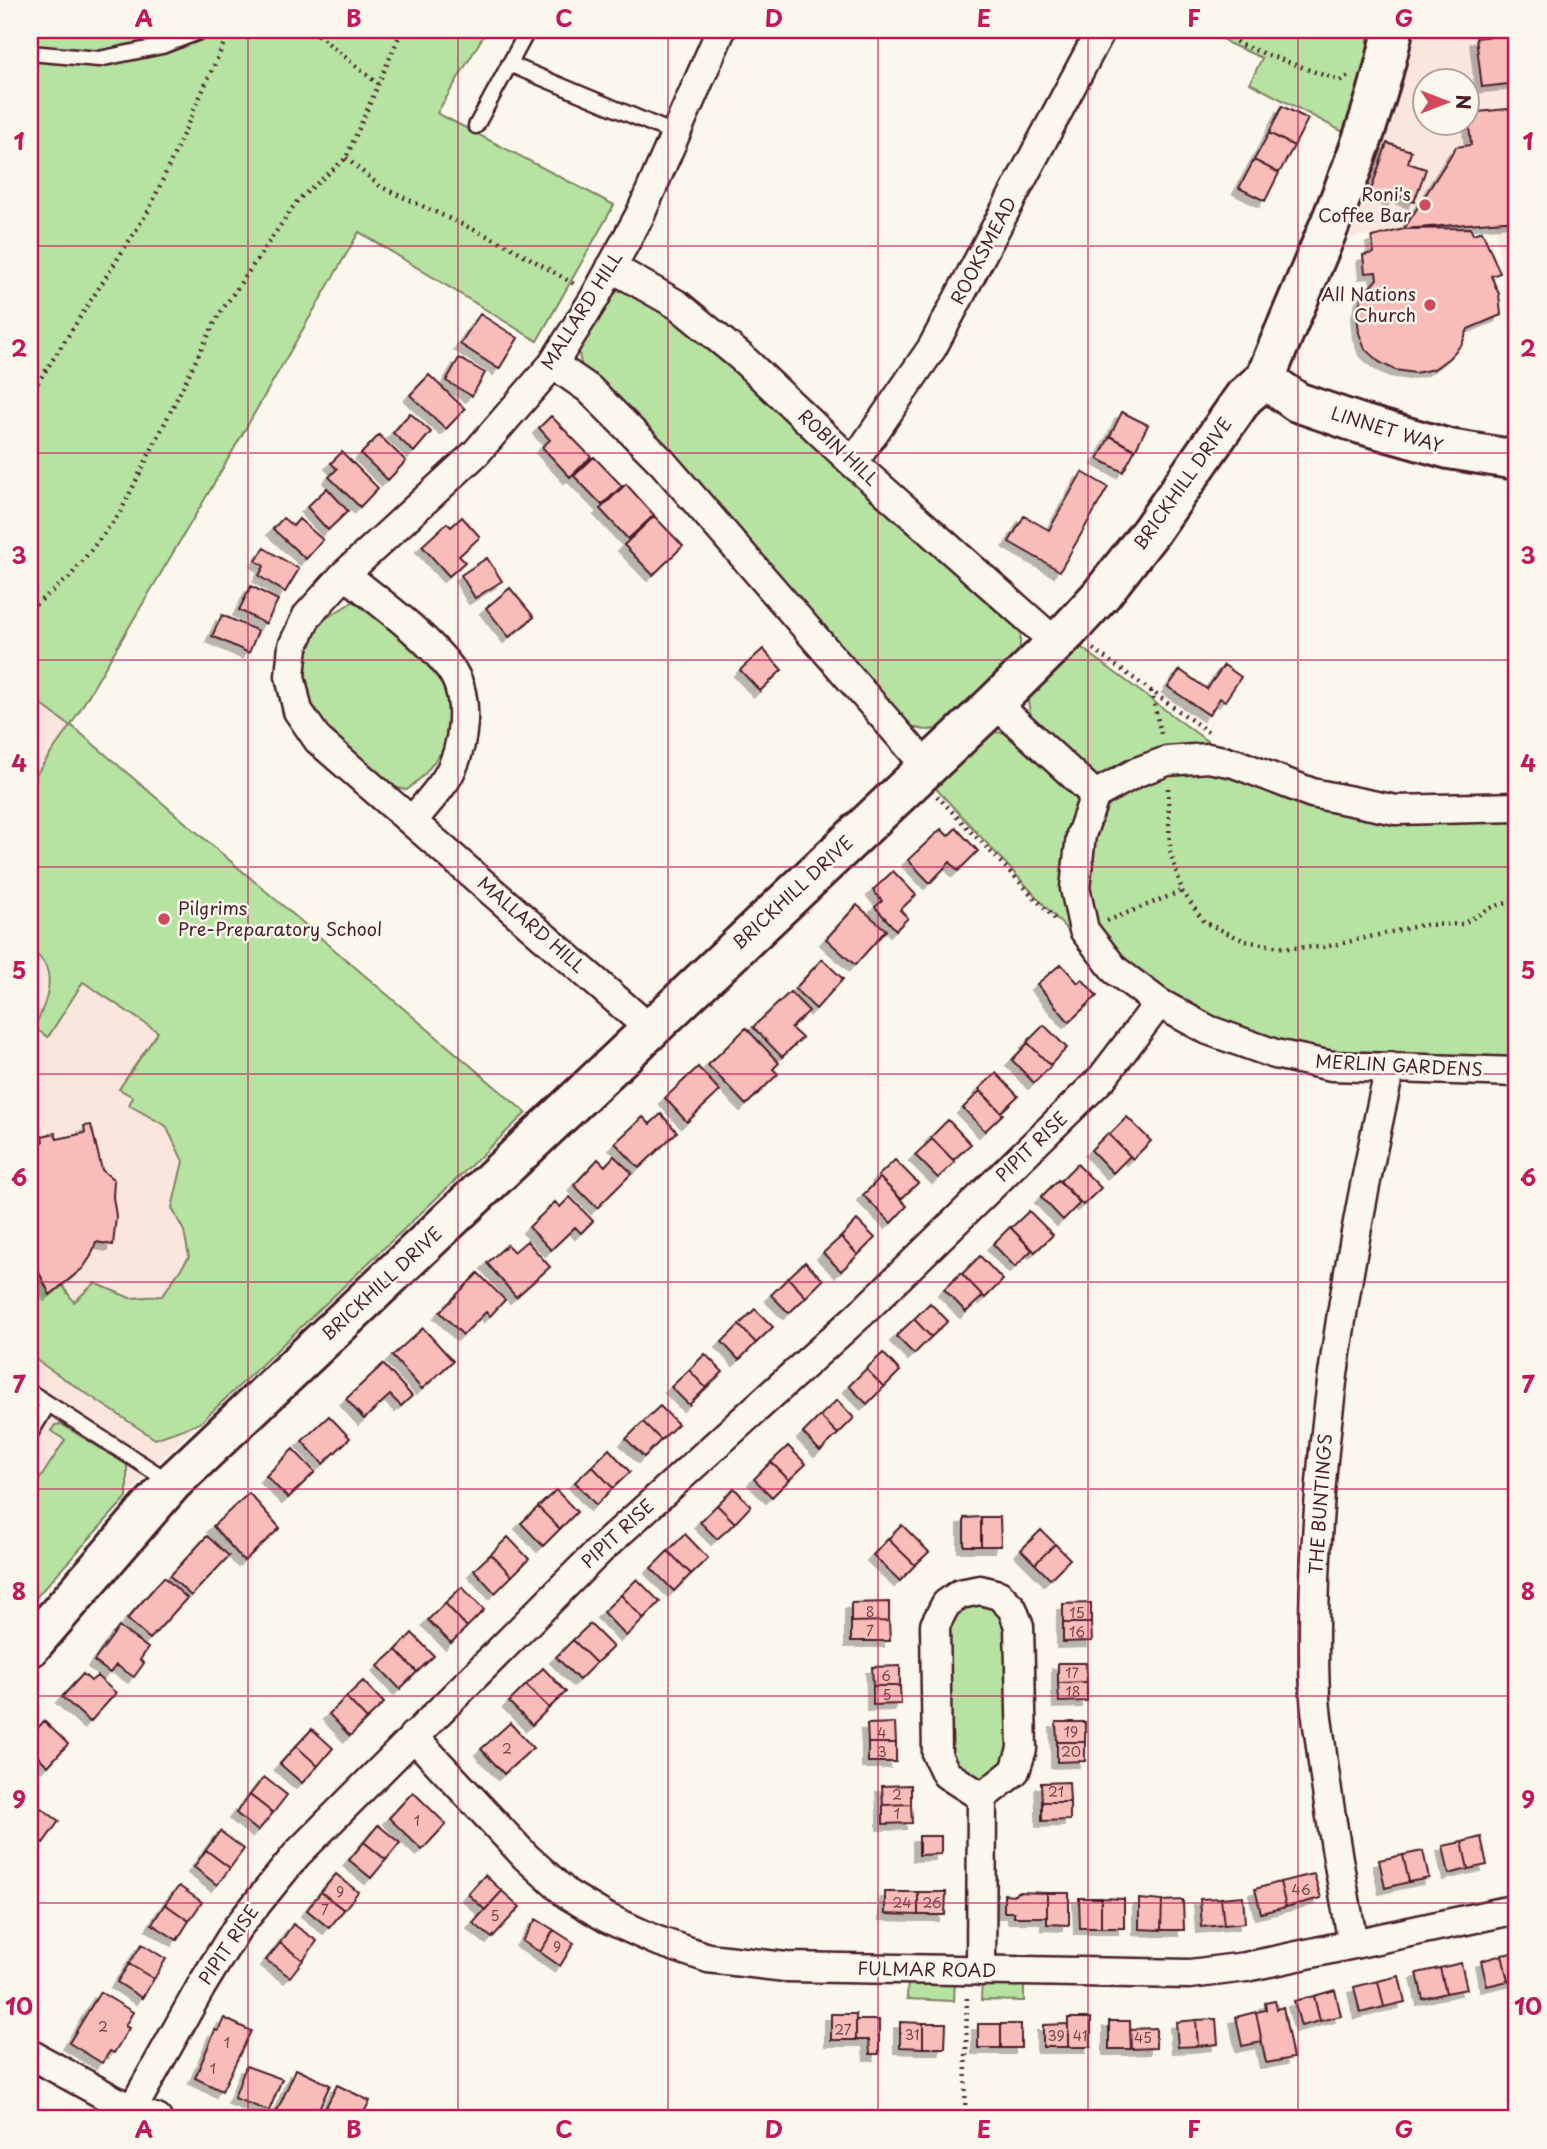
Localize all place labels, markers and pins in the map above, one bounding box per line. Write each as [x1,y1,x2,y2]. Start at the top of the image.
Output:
place label: Roni's Coffee Bar [1318,180,1412,228]
marker: Roni's Coffee Bar [1417,197,1433,213]
place label: All Nations Church [1321,280,1416,328]
marker: All Nations Church [1422,297,1438,313]
place label: Pilgrims Pre-Preparatory School [178,894,382,942]
marker: Pilgrims Pre-Preparatory School [156,911,172,927]

